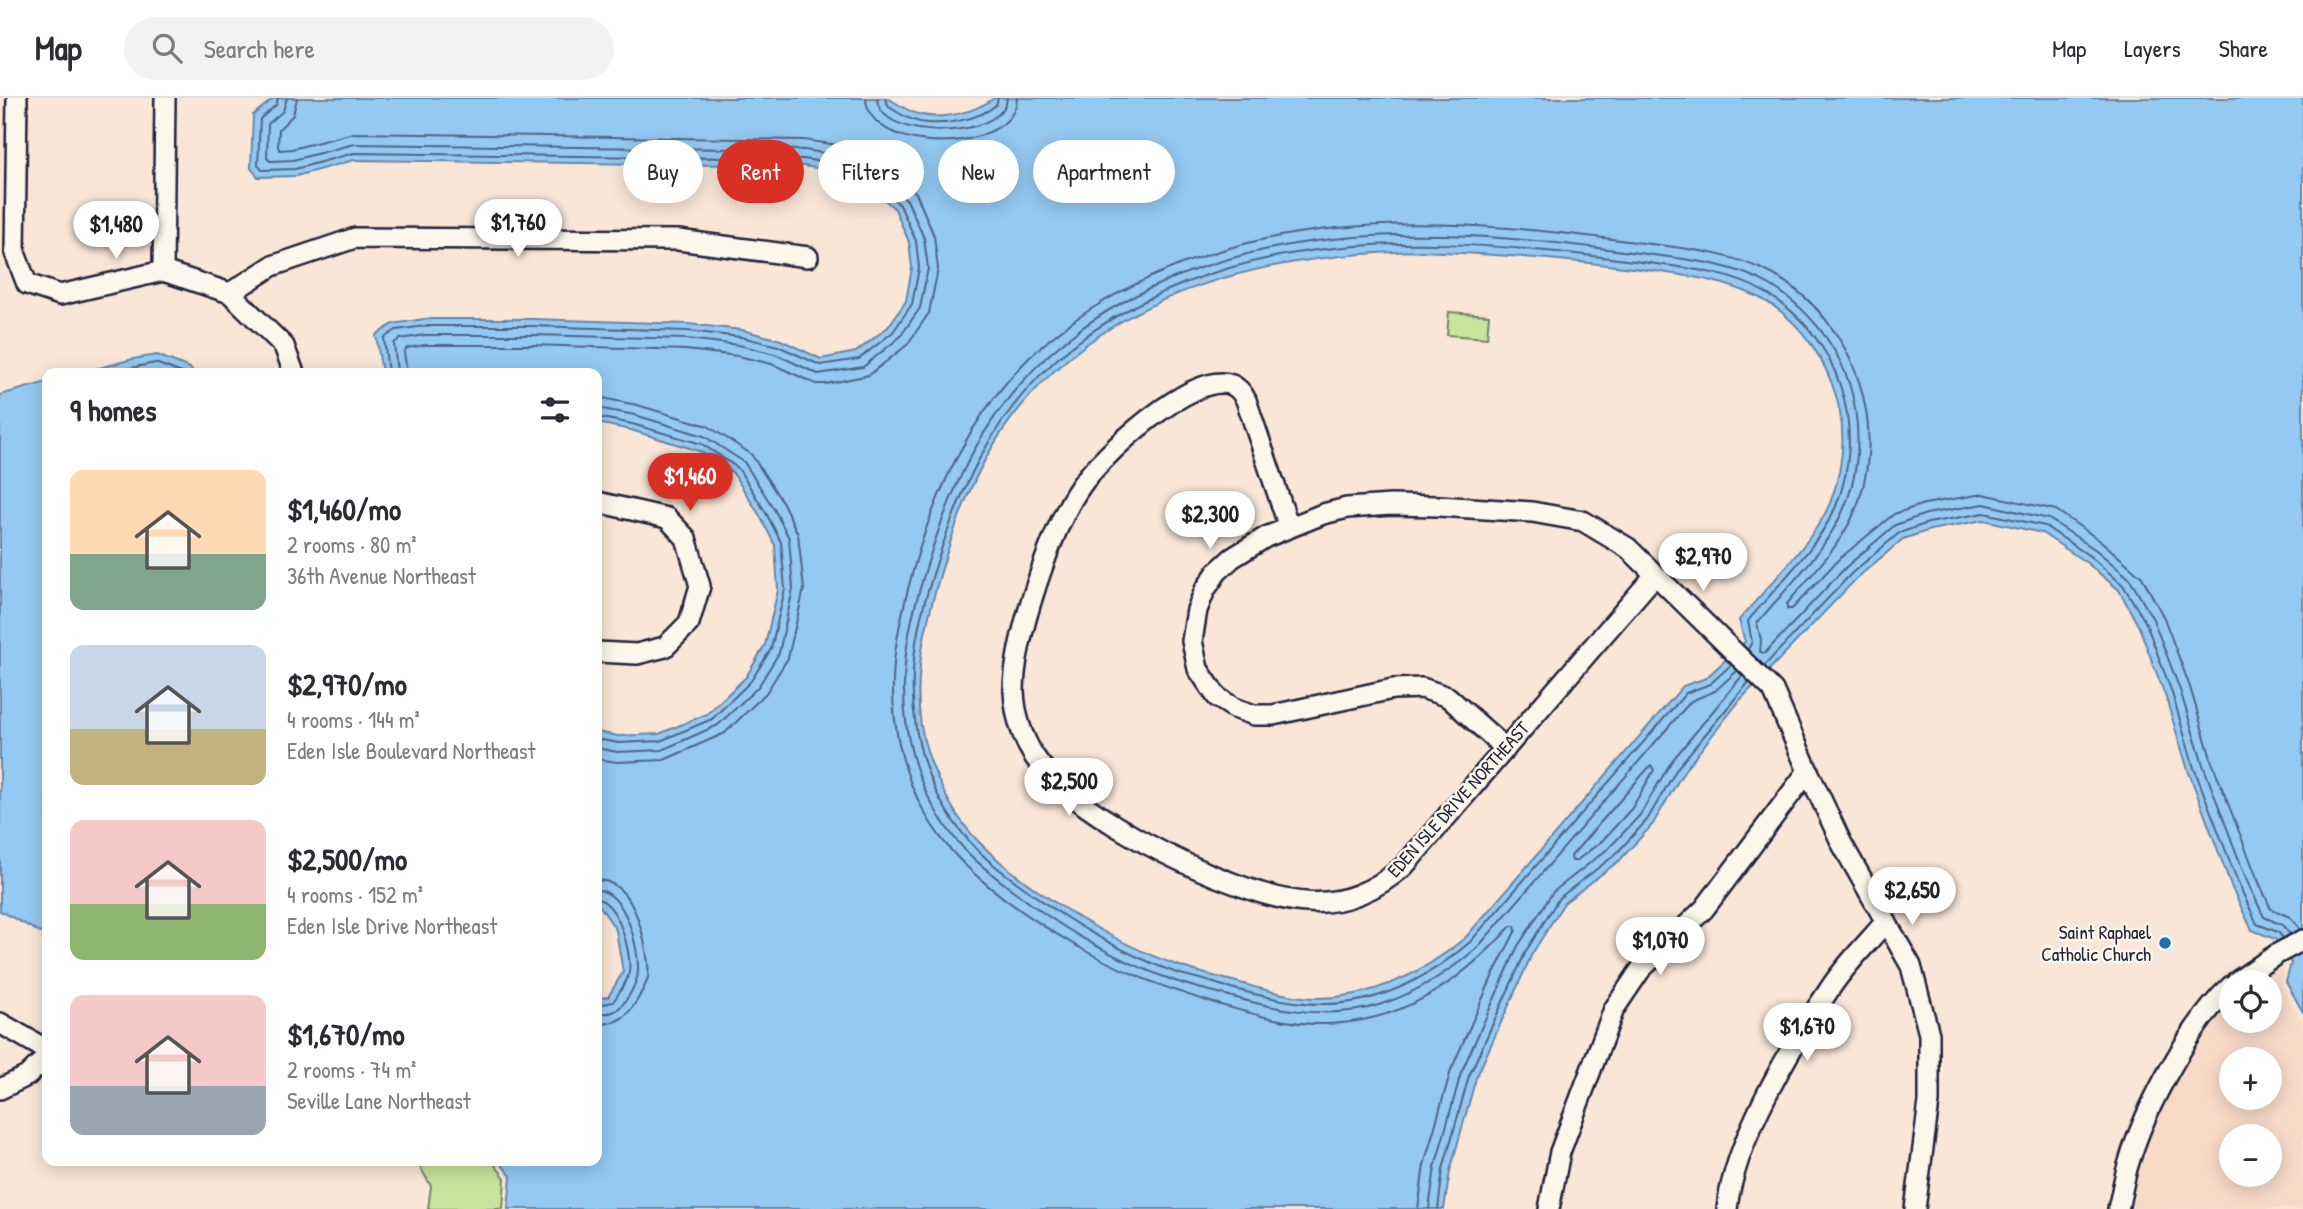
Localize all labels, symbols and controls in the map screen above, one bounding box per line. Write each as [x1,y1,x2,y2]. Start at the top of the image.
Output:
search box [124,17,614,80]
text: Map [35,26,82,70]
icon: search [148,29,186,67]
text: Search here [204,31,315,66]
text: Map [2052,32,2086,64]
text: Layers [2124,32,2181,64]
text: Share [2219,32,2268,64]
chip: Buy [623,140,703,203]
chip: Rent [717,140,804,203]
chip: Filters [818,140,924,203]
chip: New [938,140,1019,203]
chip: Apartment [1033,140,1175,203]
pin: $1,760 [461,200,575,259]
pin: $1,480 [59,202,173,261]
text: $1,760 [490,206,546,237]
text: $1,480 [89,208,143,239]
text: 9 homes [70,390,157,430]
icon: filters [536,391,574,429]
pin: $1,460 [633,454,747,513]
text: $1,460 [664,460,716,491]
text: $1,460/mo [287,489,401,529]
pin: $2,300 [1153,491,1267,551]
icon: home [126,498,210,582]
text: $2,300 [1181,498,1239,529]
text: 2 rooms · 80 m² [287,529,417,560]
pin: $2,970 [1646,533,1760,593]
text: $2,970 [1674,540,1732,571]
text: 36th Avenue Northeast [287,560,476,591]
text: $2,970/mo [287,664,407,704]
icon: home [126,673,210,757]
text: 4 rooms · 144 m² [287,704,420,735]
street label: EDEN ISLE DRIVE NORTHEAST [1381,715,1536,882]
text: Eden Isle Boulevard Northeast [287,735,535,766]
pin: $2,500 [1012,758,1126,818]
text: $2,500 [1040,765,1098,796]
text: $2,500/mo [287,839,407,879]
icon: home [126,848,210,932]
pin: $2,650 [1855,868,1969,927]
text: $2,650 [1884,874,1940,905]
text: 4 rooms · 152 m² [287,879,423,910]
text: Eden Isle Drive Northeast [287,910,497,941]
pin: $1,070 [1603,918,1717,977]
place label: Saint Raphael Catholic Church [2041,919,2152,967]
text: $1,070 [1632,924,1688,955]
marker: Saint Raphael Catholic Church [2157,935,2173,951]
map controls [2219,970,2282,1187]
button: locate [2219,970,2282,1033]
pin: $1,670 [1750,1004,1864,1063]
text: $1,670 [1779,1010,1835,1041]
text: $1,670/mo [287,1014,405,1054]
icon: home [126,1023,210,1107]
button: + [2219,1047,2282,1110]
text: 2 rooms · 74 m² [287,1054,416,1085]
text: Seville Lane Northeast [287,1085,471,1116]
button: − [2219,1124,2282,1187]

